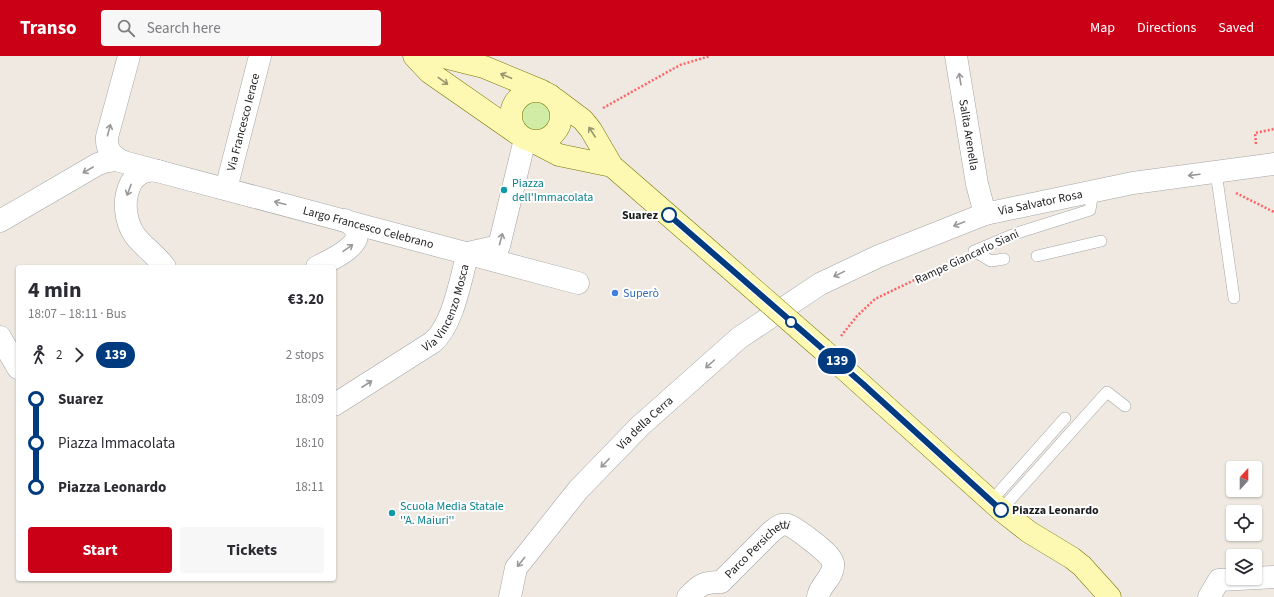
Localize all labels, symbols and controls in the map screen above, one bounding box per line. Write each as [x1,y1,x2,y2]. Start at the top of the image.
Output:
search box [101,10,381,46]
text: Transo [20,15,77,42]
icon: search [115,17,137,39]
text: Search here [147,18,221,39]
text: Map [1090,18,1115,38]
text: Directions [1137,18,1196,38]
text: Saved [1218,18,1254,38]
street label: Via Francesco Ierace [222,71,264,173]
one-way arrow [501,72,513,79]
one-way arrow [956,73,964,86]
one-way arrow [438,77,449,86]
street label: Salita Arenella [955,98,983,172]
one-way arrow [106,124,113,137]
one-way arrow [588,127,596,138]
one-way arrow [82,167,94,175]
one-way arrow [1188,171,1201,179]
place label: Piazza dell'Immacolata [512,175,593,206]
one-way arrow [124,183,132,195]
marker: Piazza dell'Immacolata [499,185,509,195]
street label: Via Salvator Rosa [997,185,1084,220]
one-way arrow [274,199,287,206]
street label: Largo Francesco Celebrano [301,202,436,253]
place label: Suarez [622,207,658,224]
marker: Suarez [661,207,677,223]
one-way arrow [954,221,966,229]
street label: Rampe Giancarlo Siani [912,225,1022,289]
one-way arrow [497,233,505,246]
one-way arrow [342,244,353,252]
street label: Via Vincenzo Mosca [419,262,473,355]
one-way arrow [834,271,846,278]
text: 4 min [28,274,82,306]
place label: Superò [623,285,659,302]
marker: Superò [610,288,620,298]
text: €3.20 [288,289,324,310]
text: 18:07 – 18:11 · Bus [28,305,126,323]
unlabelled marker [785,316,797,328]
icon: walk [28,344,50,366]
icon: forward [68,344,90,366]
text: 139 [104,345,127,365]
text: 2 [56,346,62,364]
text: 2 stops [286,346,324,364]
line badge: 139 [814,348,860,374]
text: 139 [826,351,848,371]
one-way arrow [705,360,715,369]
one-way arrow [361,380,372,388]
text: Suarez [58,389,103,410]
text: 18:09 [295,390,324,408]
street label: Via della Cerra [613,392,677,454]
text: Piazza Immacolata [58,433,175,454]
text: 18:10 [295,434,324,452]
one-way arrow [600,458,610,468]
north arrow [1226,461,1262,497]
map controls [1226,461,1262,585]
text: Piazza Leonardo [58,477,166,498]
text: 18:11 [295,478,324,496]
place label: Scuola Media Statale ''A. Maiuri'' [400,498,504,529]
marker: Piazza Leonardo [993,502,1009,518]
place label: Piazza Leonardo [1012,502,1099,519]
button: locate [1226,505,1262,541]
marker: Scuola Media Statale ''A. Maiuri'' [387,508,397,518]
street label: Parco Persichetti [721,516,793,582]
button: Start [28,527,172,573]
button: Tickets [180,527,324,573]
button: layers [1226,549,1262,585]
one-way arrow [517,556,526,567]

